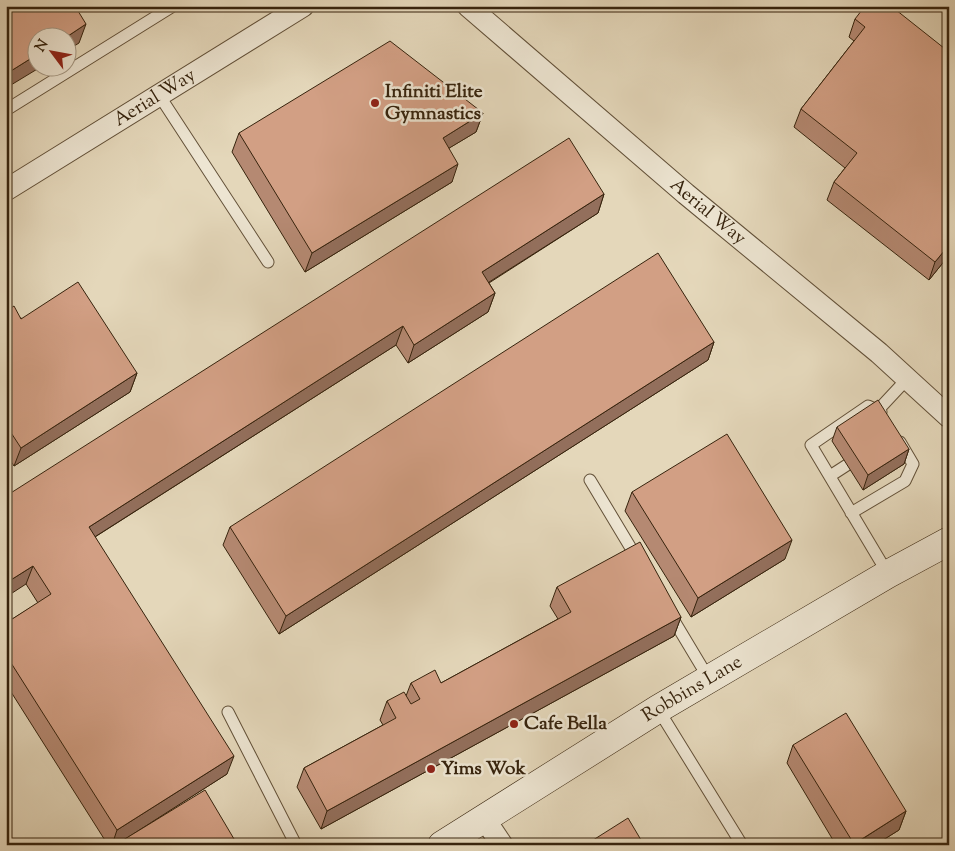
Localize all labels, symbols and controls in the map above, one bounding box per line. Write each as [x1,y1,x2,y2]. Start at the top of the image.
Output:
north arrow [28,28,78,78]
text: N [31,36,54,56]
street label: Aerial Way [109,62,201,134]
place label: Infiniti Elite Gymnastics [385,79,483,128]
marker: Infiniti Elite Gymnastics [369,97,381,109]
street label: Aerial Way [664,172,752,252]
street label: Robbins Lane [637,649,748,729]
place label: Cafe Bella [524,711,607,738]
marker: Cafe Bella [508,718,520,730]
place label: Yims Wok [441,756,526,783]
marker: Yims Wok [425,763,437,775]

